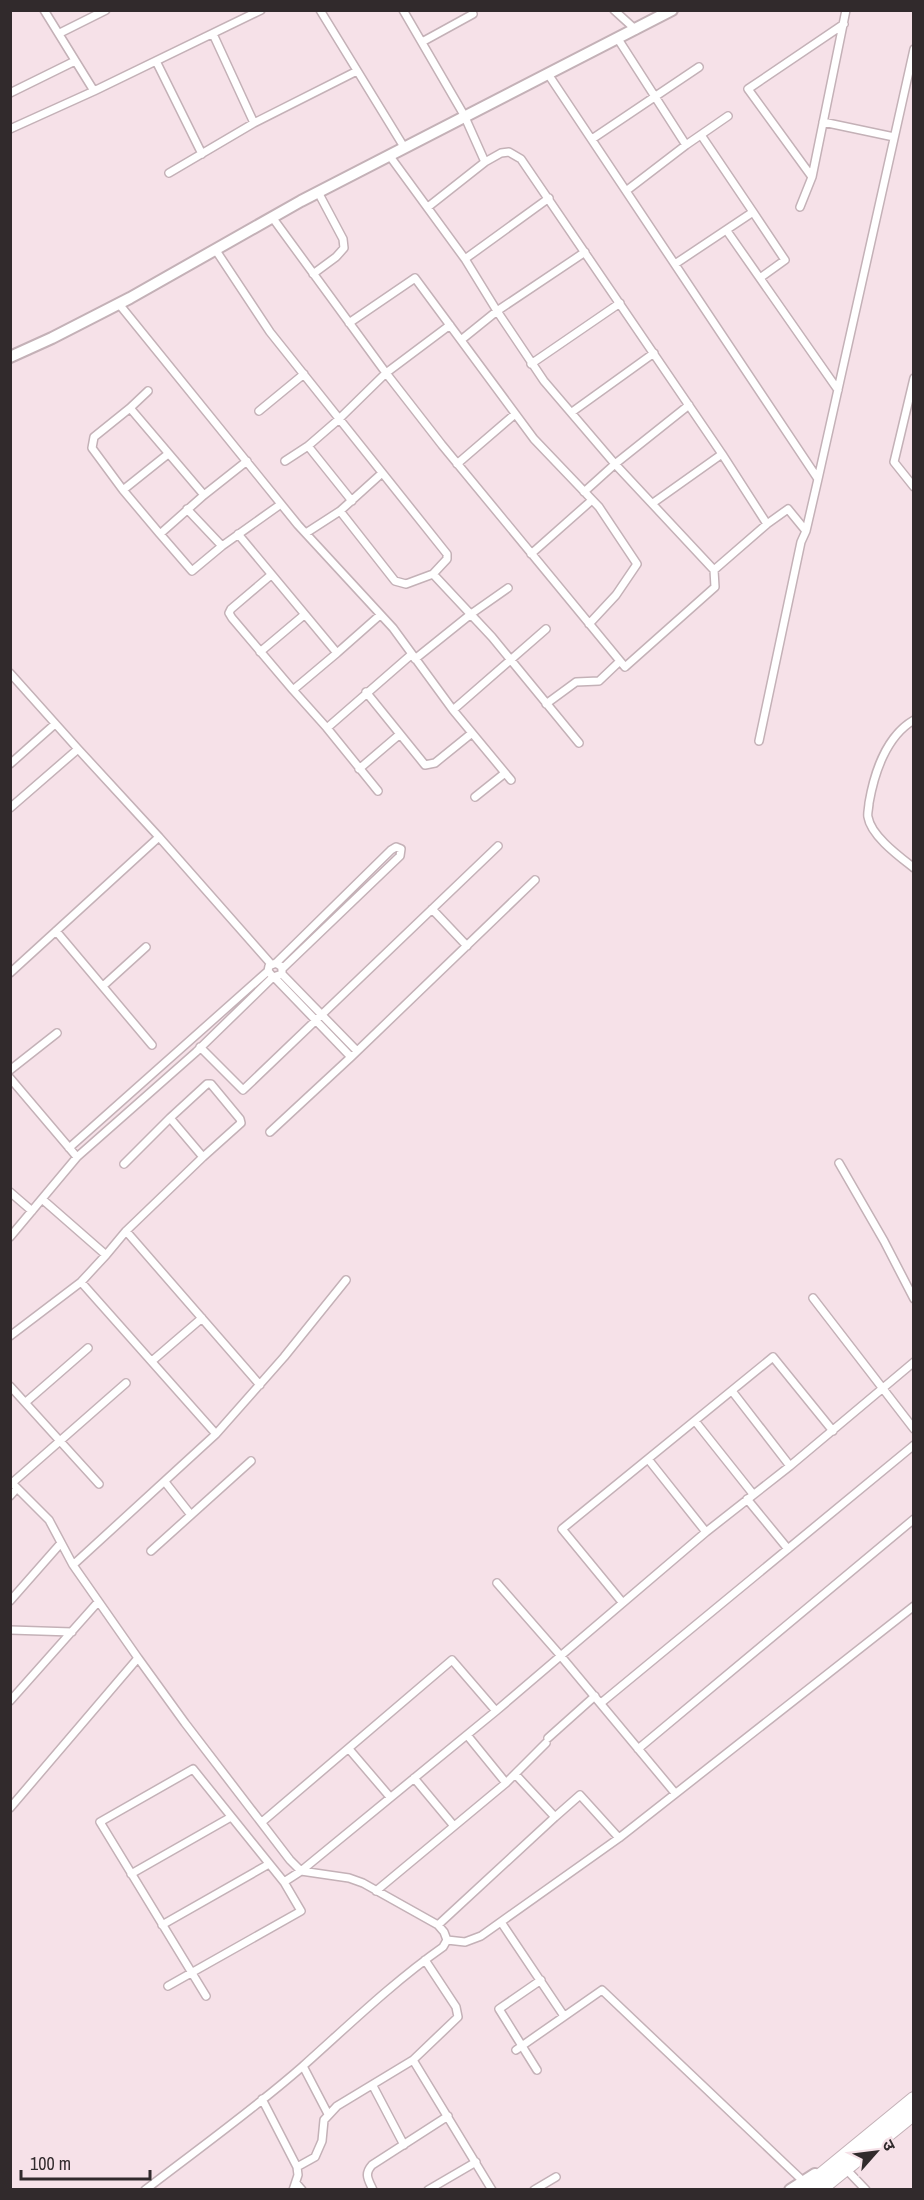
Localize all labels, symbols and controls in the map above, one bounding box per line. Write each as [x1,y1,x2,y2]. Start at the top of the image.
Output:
north arrow [846,2122,906,2182]
text: उ [877,2136,901,2155]
scale bar [21,2143,150,2181]
text: 100 m [30,2151,71,2176]

